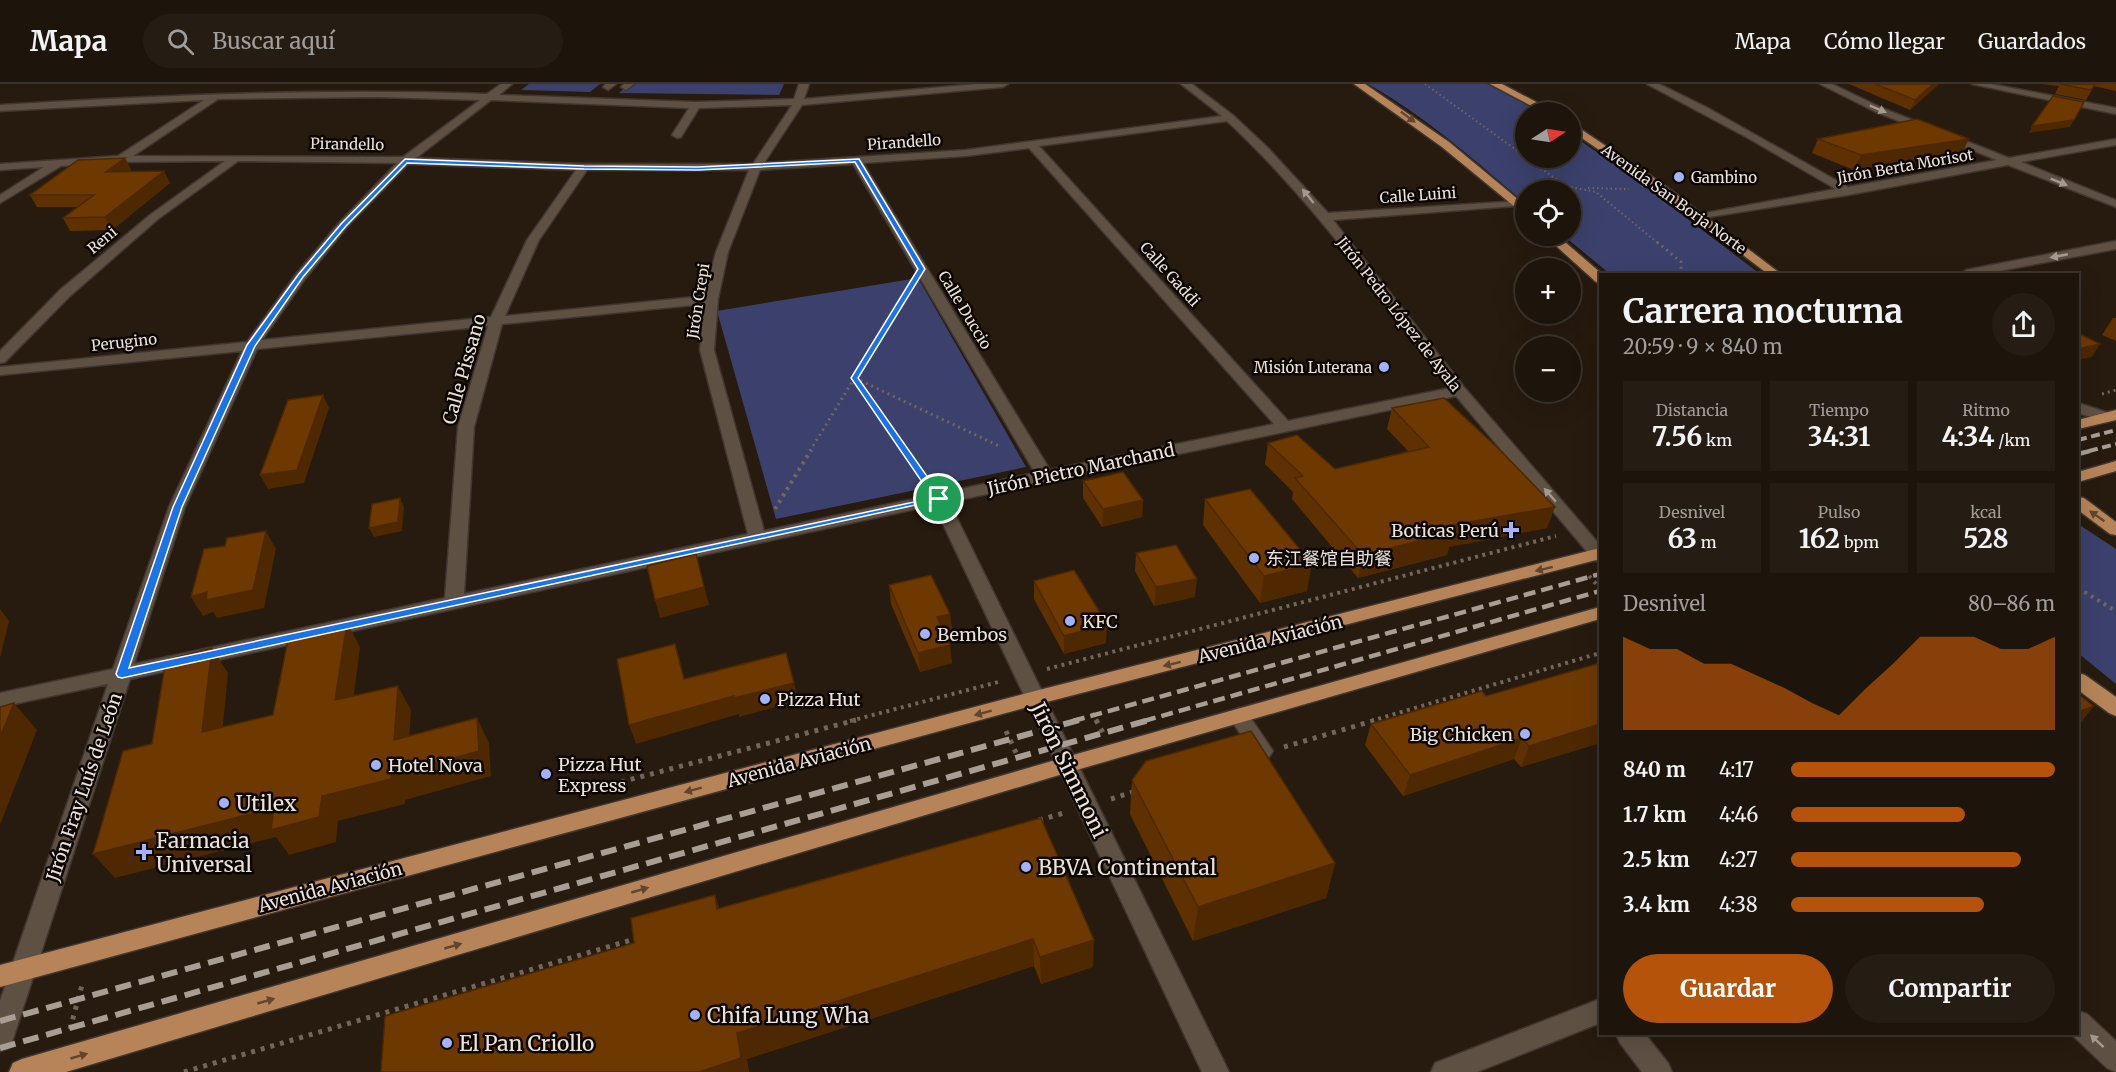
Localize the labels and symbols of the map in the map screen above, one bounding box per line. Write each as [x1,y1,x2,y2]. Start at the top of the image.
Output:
north arrow [1515,102,1581,168]
one-way arrow [1869,104,1887,114]
one-way arrow [1400,110,1416,123]
street label: Pirandello [866,130,942,154]
street label: Pirandello [310,134,384,154]
street label: Avenida San Borja Norte [1597,139,1750,258]
street label: Jirón Berta Morisot [1834,145,1975,188]
place label: Gambino [1691,168,1757,187]
marker: Gambino [1672,170,1686,184]
one-way arrow [2050,178,2068,187]
street label: Calle Luini [1379,183,1457,207]
one-way arrow [1302,189,1314,204]
street label: Reni [83,222,121,258]
street label: Jirón Pedro López de Ayala [1332,232,1465,395]
street label: Calle Gaddi [1136,238,1204,310]
one-way arrow [2049,252,2068,261]
street label: Jirón Crepi [682,262,713,341]
street label: Calle Duccio [934,267,996,353]
street label: Calle Pissano [437,311,491,427]
street label: Perugino [90,329,158,355]
place label: Misión Luterana [1254,358,1372,377]
marker: Misión Luterana [1377,360,1391,374]
street label: Jirón Pietro Marchand [984,438,1177,500]
pin [913,473,964,524]
one-way arrow [1543,487,1557,502]
one-way arrow [2089,510,2105,522]
place label: Boticas Perú [1391,519,1499,542]
marker: Boticas Perú [1504,523,1518,537]
place label: 东江餐馆自助餐 [1266,547,1392,570]
marker: 东江餐馆自助餐 [1247,551,1261,565]
one-way arrow [1535,564,1553,574]
place label: KFC [1082,610,1118,633]
street label: Avenida Aviación [1194,610,1345,668]
marker: KFC [1063,614,1077,628]
place label: Bembos [937,623,1007,646]
marker: Bembos [918,627,932,641]
one-way arrow [1163,659,1181,669]
place label: Pizza Hut [777,688,860,711]
street label: Jirón Fray Luís de León [41,690,127,885]
marker: Pizza Hut [758,692,772,706]
street label: Jirón Simmoni [1024,697,1114,842]
one-way arrow [974,708,992,718]
place label: Big Chicken [1410,723,1513,746]
marker: Big Chicken [1518,727,1532,741]
street label: Avenida Aviación [724,732,874,793]
place label: Pizza Hut Express [558,753,641,797]
place label: Hotel Nova [388,754,483,777]
marker: Hotel Nova [369,758,383,772]
marker: Pizza Hut Express [539,767,553,781]
one-way arrow [684,786,702,795]
place label: Utilex [236,790,297,817]
marker: Utilex [217,796,231,810]
place label: Farmacia Universal [156,827,253,878]
marker: Farmacia Universal [137,845,151,859]
place label: BBVA Continental [1038,854,1217,881]
street label: Avenida Aviación [255,857,405,918]
marker: BBVA Continental [1019,860,1033,874]
one-way arrow [631,885,649,894]
one-way arrow [444,941,462,950]
one-way arrow [257,996,275,1005]
place label: Chifa Lung Wha [707,1002,869,1029]
marker: Chifa Lung Wha [688,1008,702,1022]
place label: El Pan Criollo [459,1030,594,1057]
one-way arrow [2089,1034,2104,1048]
marker: El Pan Criollo [440,1036,454,1050]
one-way arrow [70,1051,88,1060]

